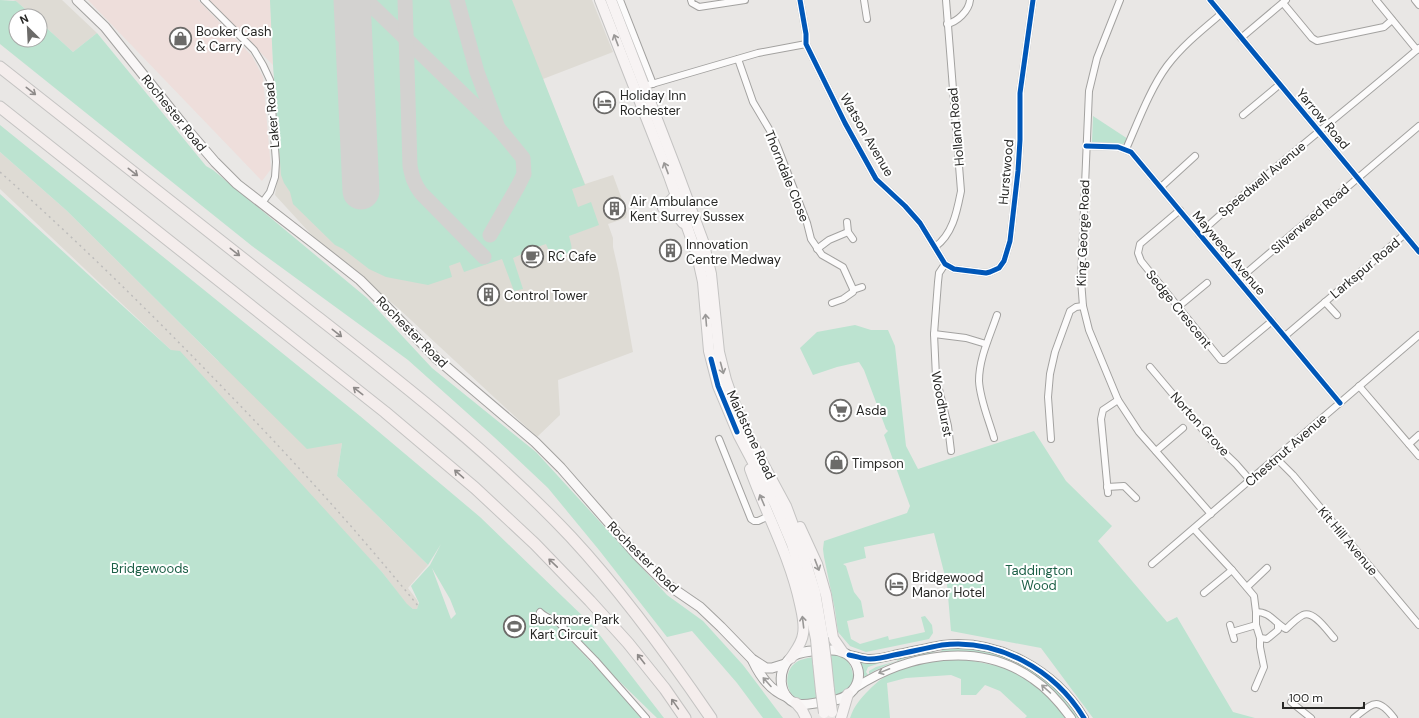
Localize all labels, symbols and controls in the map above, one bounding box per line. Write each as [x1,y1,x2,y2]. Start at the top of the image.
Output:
north arrow [8,8,48,48]
text: N [17,11,30,27]
place label: Booker Cash & Carry [196,23,271,55]
shop icon: Booker Cash & Carry [167,25,193,51]
one-way arrow [612,35,620,47]
street label: Rochester Road [138,71,210,155]
street label: Laker Road [261,81,283,149]
street label: Yarrow Road [1293,85,1353,153]
one-way arrow [25,87,36,95]
place label: Holiday Inn Rochester [620,87,686,119]
street label: Holland Road [944,87,968,167]
hotel icon: Holiday Inn Rochester [591,89,617,115]
street label: Watson Avenue [836,90,898,180]
street label: Thorndale Close [761,128,813,224]
street label: Speedwell Avenue [1215,137,1309,221]
street label: Hurstwood [995,139,1017,205]
one-way arrow [662,163,670,175]
one-way arrow [127,167,138,176]
street label: King George Road [1073,179,1093,287]
street label: Silverweed Road [1267,180,1353,258]
place label: Air Ambulance Kent Surrey Sussex [630,193,745,225]
building icon: Air Ambulance Kent Surrey Sussex [601,195,627,221]
street label: Mayweed Avenue [1189,207,1269,299]
street label: Larkspur Road [1327,234,1403,302]
place label: Innovation Centre Medway [686,236,781,268]
building icon: Innovation Centre Medway [657,238,683,264]
cafe icon: RC Cafe [520,243,546,269]
one-way arrow [229,248,240,256]
place label: RC Cafe [548,248,596,265]
street label: Sedge Crescent [1142,266,1216,352]
building icon: Control Tower [475,282,501,308]
place label: Control Tower [504,287,588,304]
street label: Rochester Road [373,293,451,371]
one-way arrow [703,314,710,327]
one-way arrow [331,328,342,337]
one-way arrow [719,361,727,374]
street label: Woodhurst [927,370,957,438]
one-way arrow [353,386,364,395]
street label: Maidstone Road [723,388,779,482]
street label: Norton Grove [1167,388,1233,460]
supermarket icon: Asda [828,397,854,423]
place label: Asda [856,402,886,419]
street label: Chestnut Avenue [1241,410,1331,490]
shop icon: Timpson [823,450,849,476]
place label: Timpson [852,455,904,472]
one-way arrow [453,469,464,478]
one-way arrow [758,494,766,506]
street label: Kit Hill Avenue [1314,503,1382,579]
street label: Rochester Road [604,518,682,596]
one-way arrow [548,558,558,567]
one-way arrow [814,558,822,570]
park label: Bridgewoods [111,560,189,577]
park label: Taddington Wood [1005,562,1073,594]
place label: Bridgewood Manor Hotel [912,569,985,601]
hotel icon: Bridgewood Manor Hotel [883,571,909,597]
place label: Buckmore Park Kart Circuit [530,611,620,643]
sports icon: Buckmore Park Kart Circuit [501,613,527,639]
one-way arrow [799,616,807,629]
one-way arrow [636,653,645,664]
one-way arrow [878,668,890,676]
one-way arrow [762,677,771,687]
one-way arrow [1041,684,1051,694]
scale bar [1283,684,1364,710]
text: 100 m [1289,690,1323,706]
one-way arrow [671,698,679,709]

